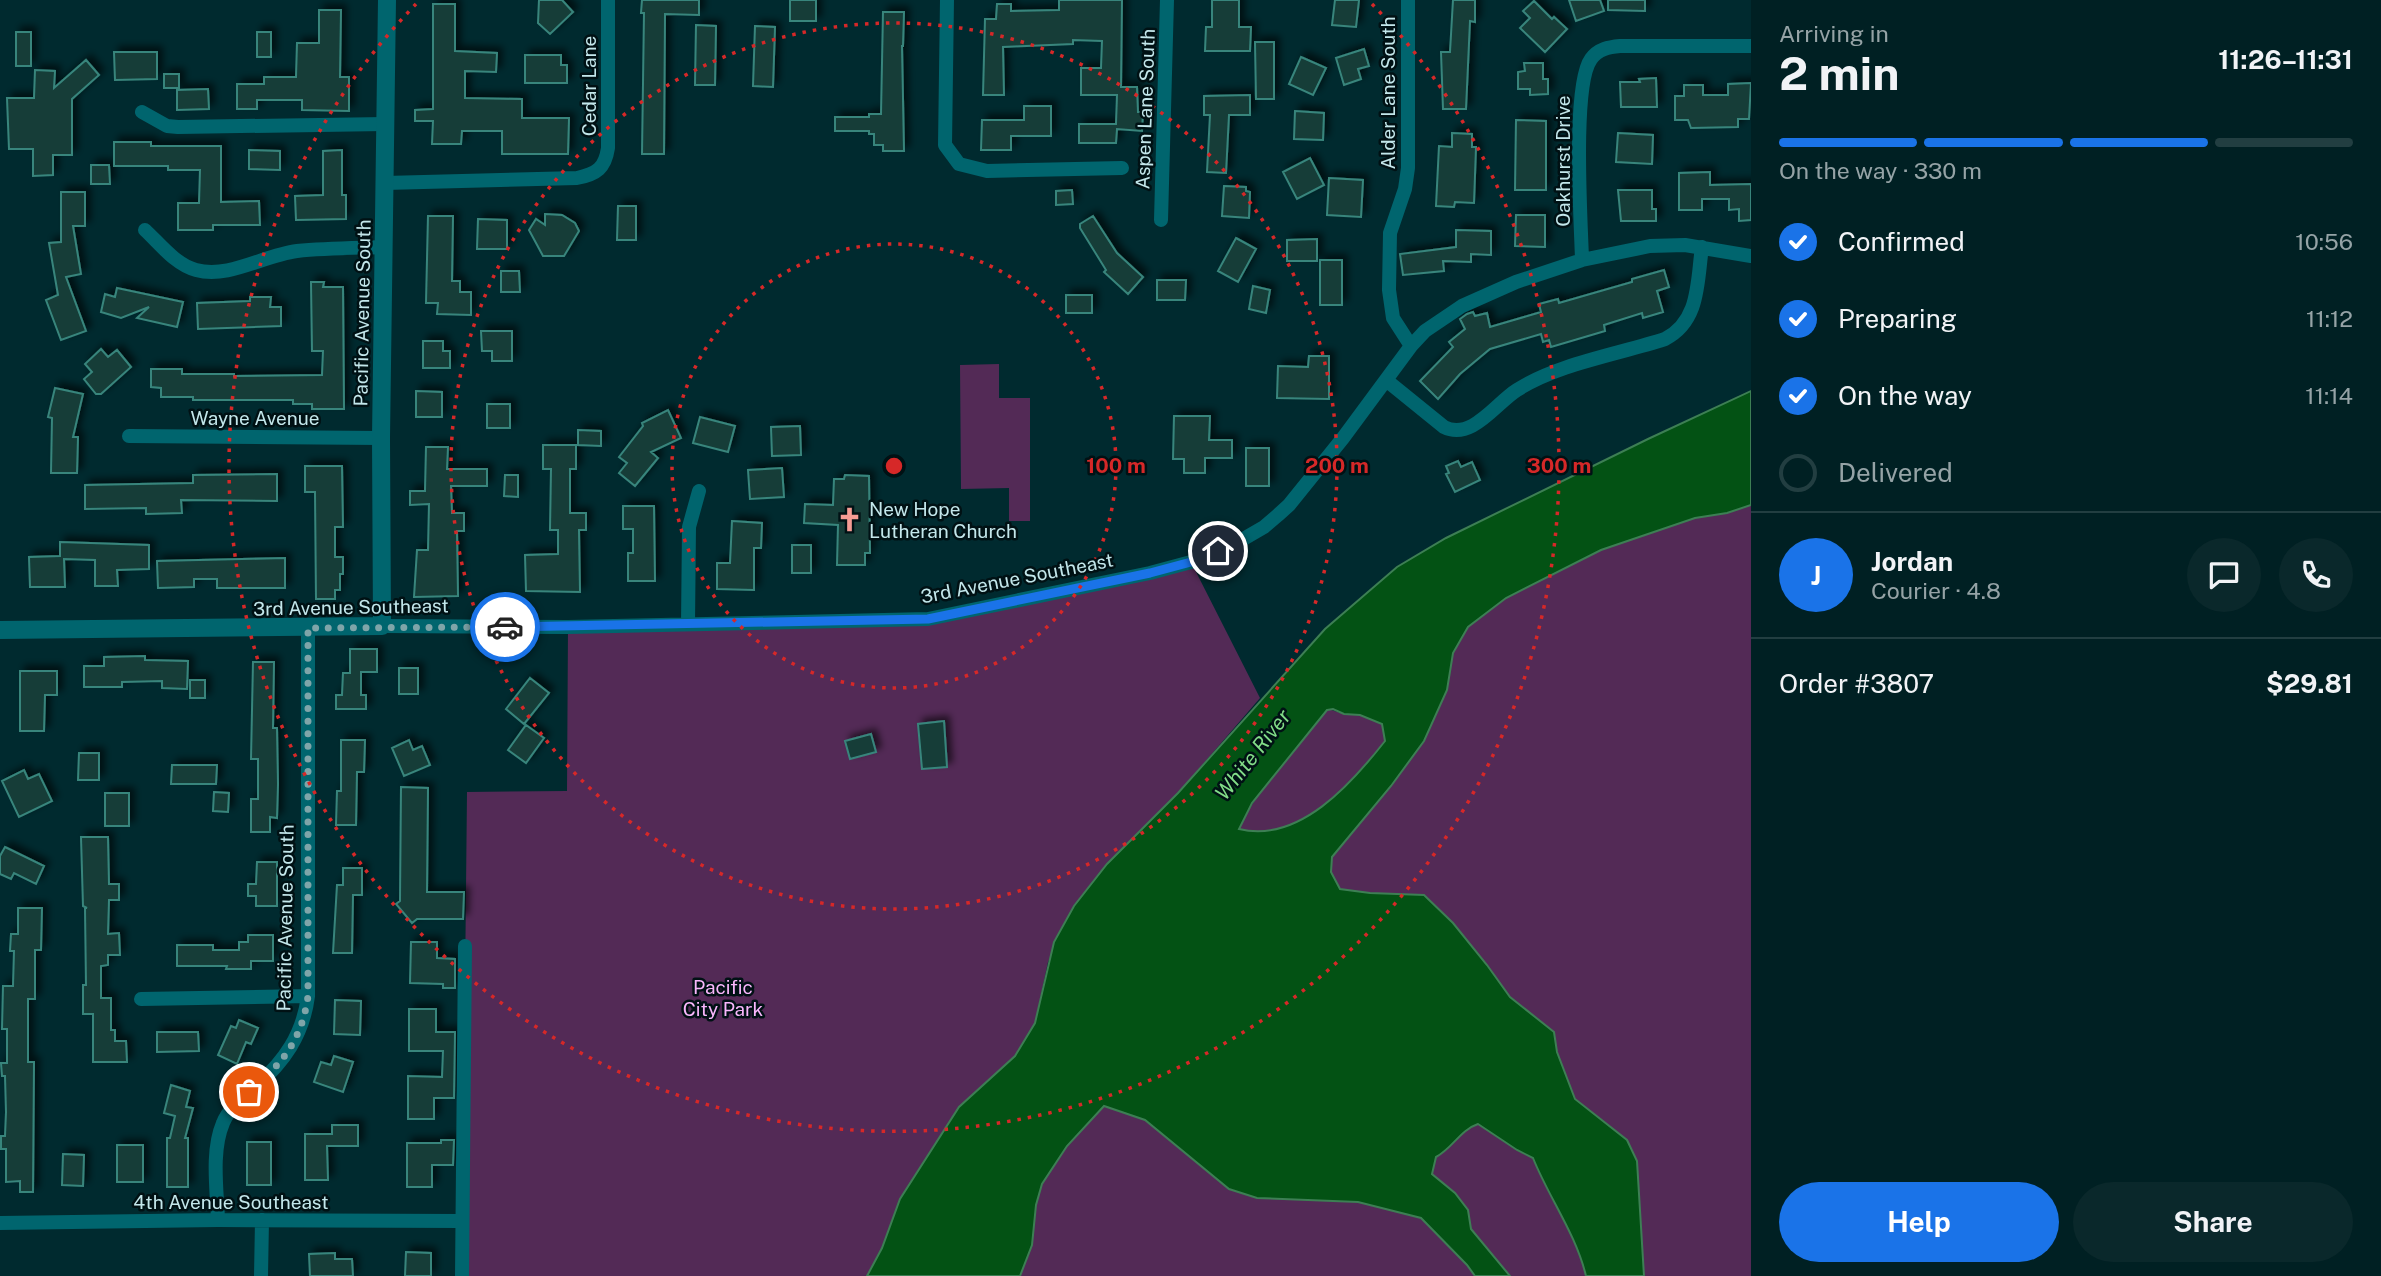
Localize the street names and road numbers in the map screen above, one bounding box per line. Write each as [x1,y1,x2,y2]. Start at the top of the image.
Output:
street label: Alder Lane South [1377,16,1399,170]
street label: Aspen Lane South [1131,28,1159,190]
street label: Cedar Lane [578,36,600,136]
street label: Oakhurst Drive [1552,95,1574,227]
street label: Pacific Avenue South [349,219,375,407]
street label: Wayne Avenue [190,407,320,429]
street label: 3rd Avenue Southeast [919,549,1115,607]
street label: 3rd Avenue Southeast [253,594,449,620]
street label: Pacific Avenue South [272,824,298,1012]
street label: 4th Avenue Southeast [133,1191,329,1213]

